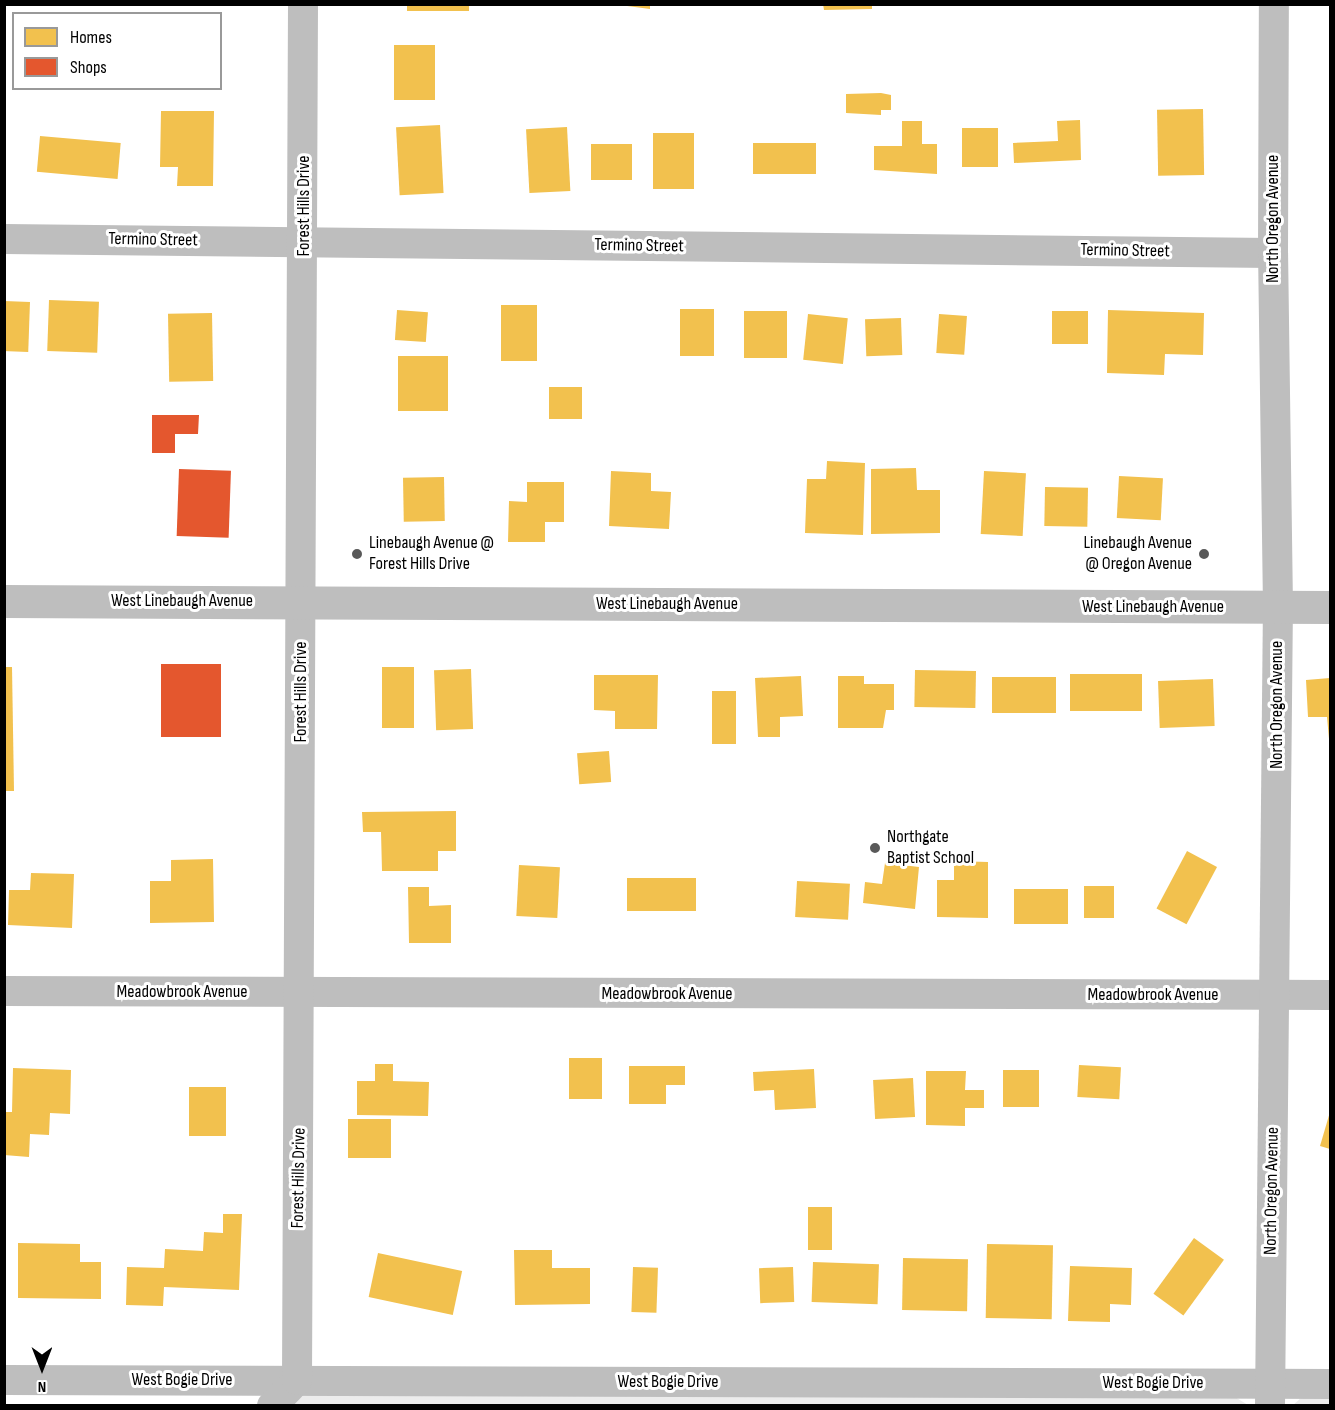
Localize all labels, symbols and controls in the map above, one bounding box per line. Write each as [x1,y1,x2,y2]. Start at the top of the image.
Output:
legend [12,12,222,90]
text: Homes [70,27,112,48]
text: Shops [70,57,107,78]
street label: North Oregon Avenue [1262,155,1284,283]
street label: Forest Hills Drive [293,156,315,256]
street label: Termino Street [108,228,198,252]
street label: Termino Street [594,234,684,258]
street label: Termino Street [1080,239,1170,263]
place label: Linebaugh Avenue @ Forest Hills Drive [369,533,494,576]
place label: Linebaugh Avenue @ Oregon Avenue [1083,533,1192,576]
marker: Linebaugh Avenue @ Forest Hills Drive [350,547,364,561]
marker: Linebaugh Avenue @ Oregon Avenue [1197,547,1211,561]
street label: West Linebaugh Avenue [111,590,253,612]
street label: West Linebaugh Avenue [596,593,738,615]
street label: West Linebaugh Avenue [1082,596,1224,618]
street label: North Oregon Avenue [1266,641,1288,769]
street label: Forest Hills Drive [290,642,312,742]
place label: Northgate Baptist School [887,827,974,870]
marker: Northgate Baptist School [868,841,882,855]
street label: Meadowbrook Avenue [117,981,247,1003]
street label: Meadowbrook Avenue [602,983,732,1005]
street label: Meadowbrook Avenue [1088,984,1218,1006]
street label: Forest Hills Drive [287,1127,311,1229]
street label: North Oregon Avenue [1260,1127,1284,1255]
north arrow [12,1338,72,1398]
street label: West Bogie Drive [132,1369,232,1391]
street label: West Bogie Drive [618,1371,718,1393]
street label: West Bogie Drive [1103,1372,1203,1394]
text: N [38,1377,46,1396]

